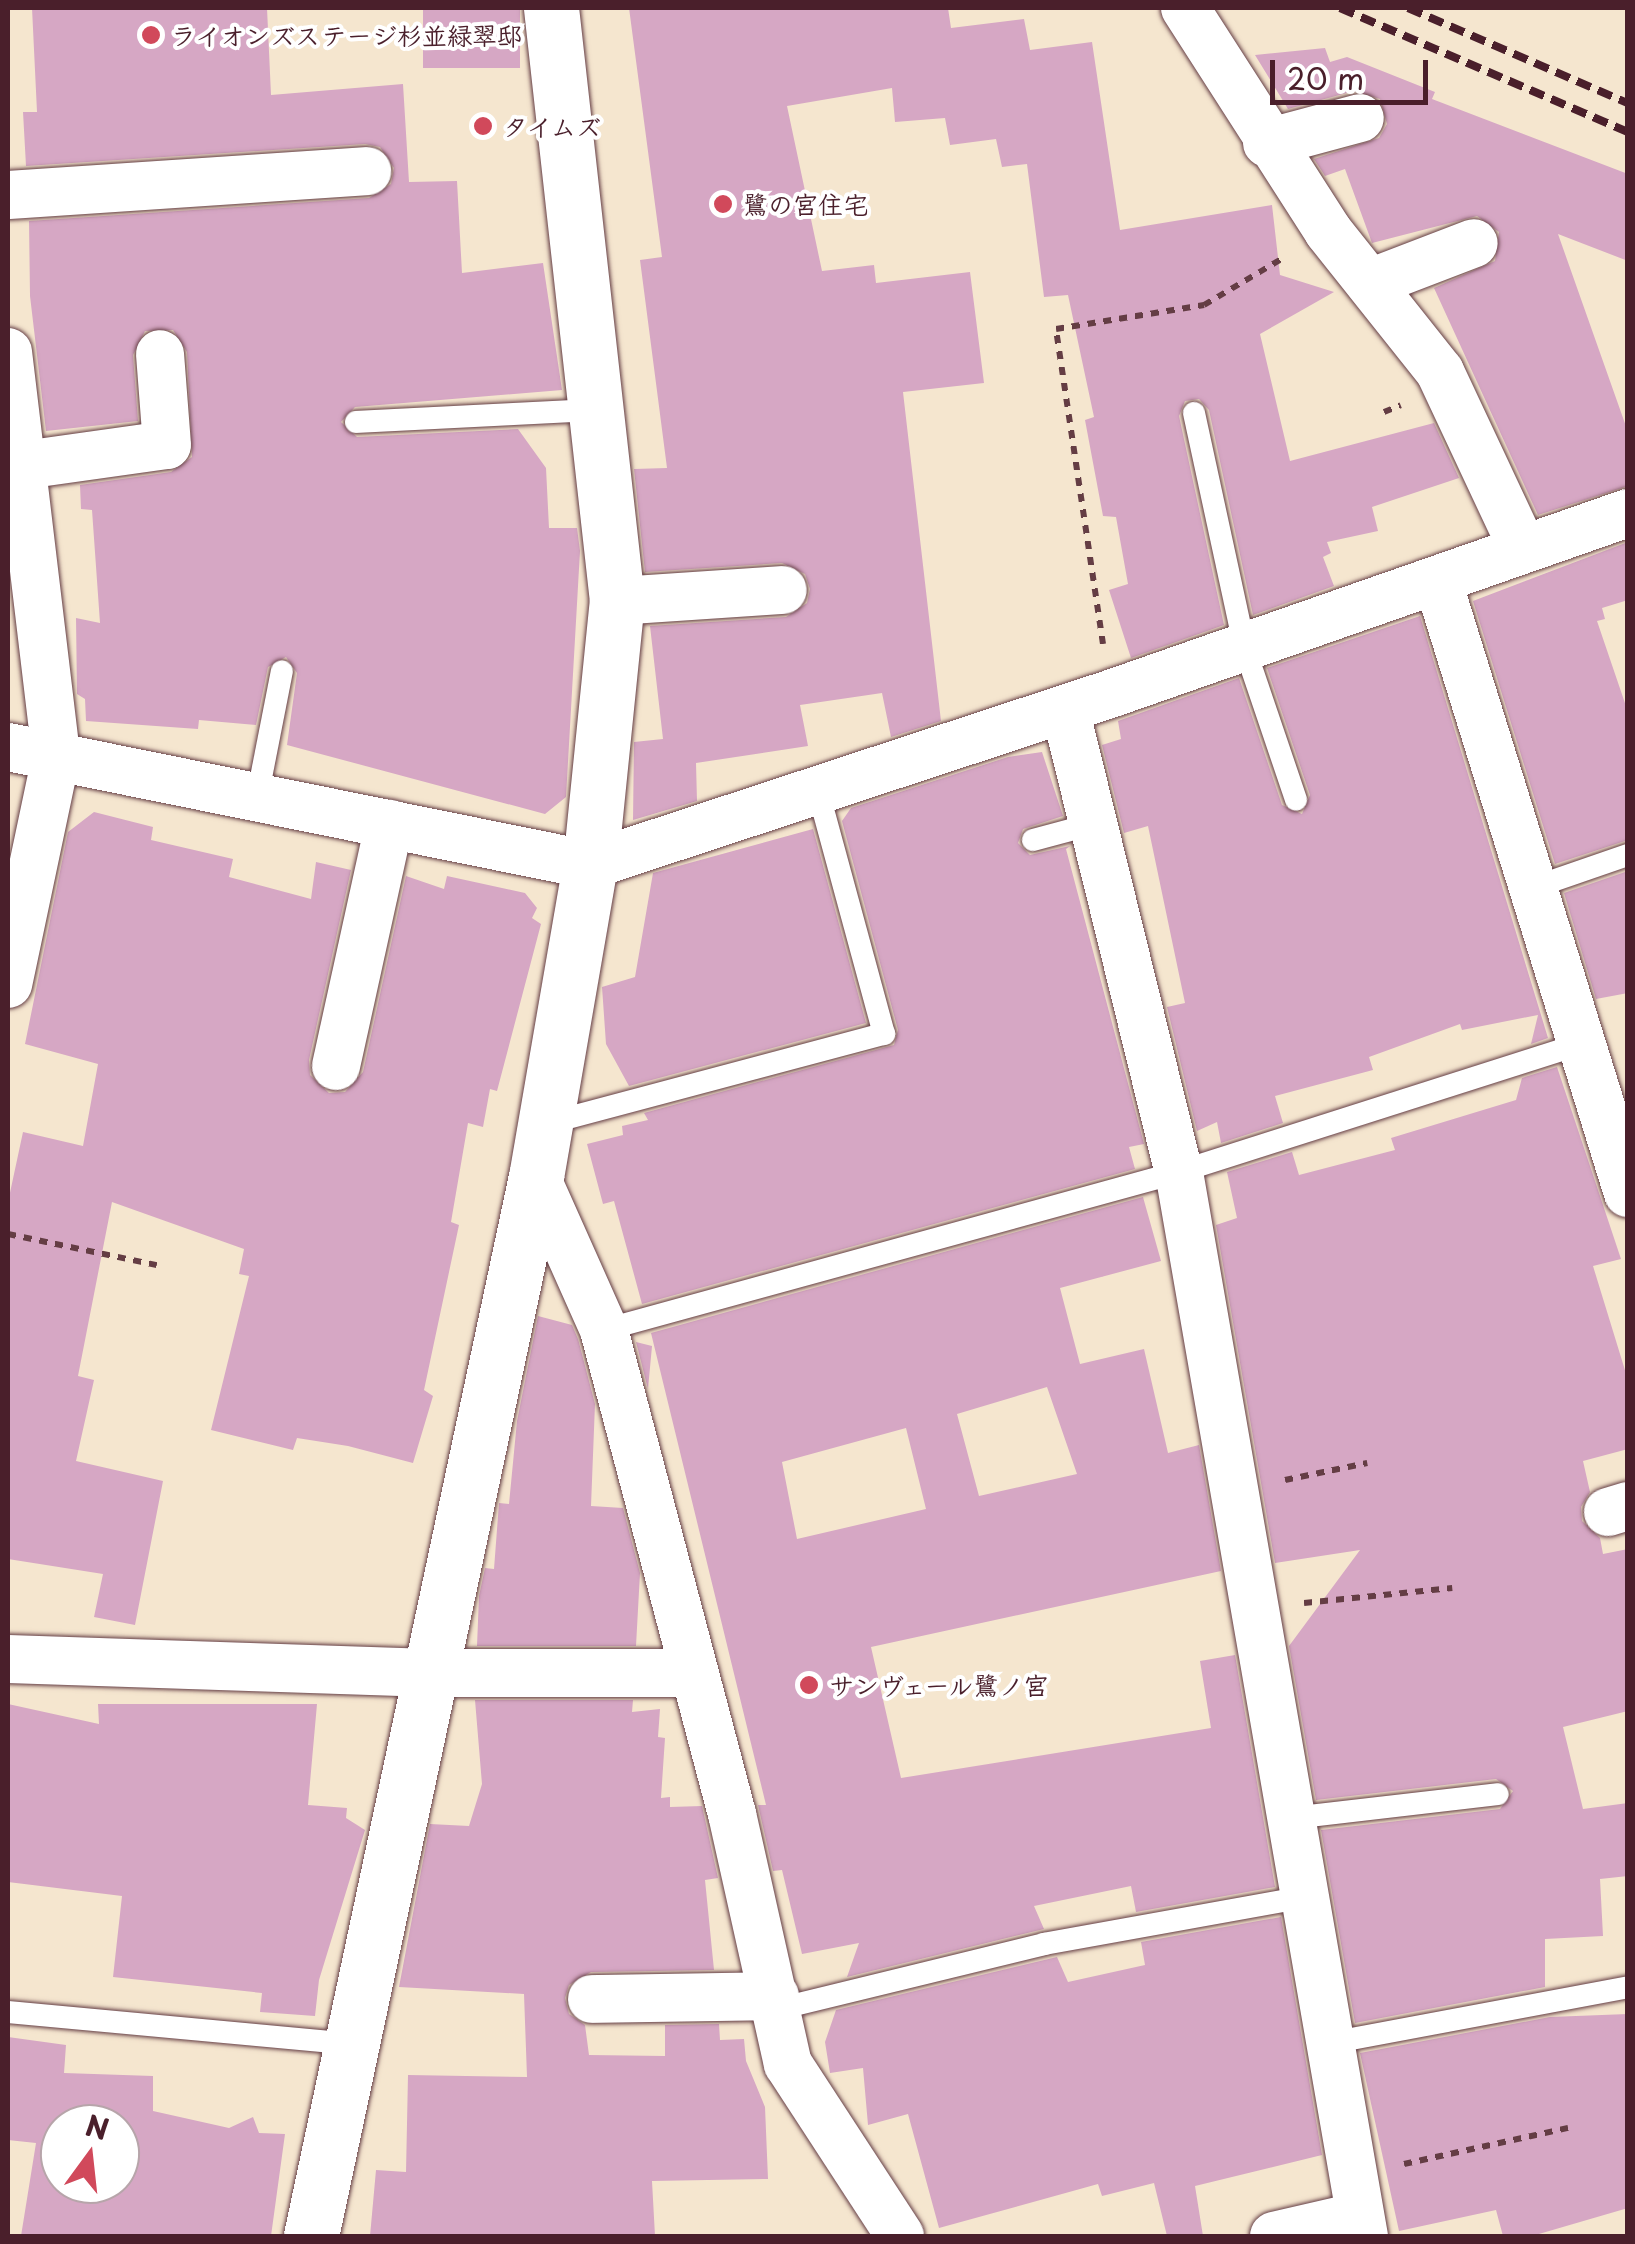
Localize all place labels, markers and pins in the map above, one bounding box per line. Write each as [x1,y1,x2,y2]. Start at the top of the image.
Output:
place label: ライオンズステージ杉並緑翠邸 [171,20,521,50]
marker: ライオンズステージ杉並緑翠邸 [140,24,162,46]
place label: タイムズ [503,111,603,141]
marker: タイムズ [472,115,494,137]
place label: 鷺の宮住宅 [743,189,868,219]
marker: 鷺の宮住宅 [712,193,734,215]
place label: サンヴェール鷺ノ宮 [829,1670,1052,1700]
marker: サンヴェール鷺ノ宮 [798,1674,820,1696]

